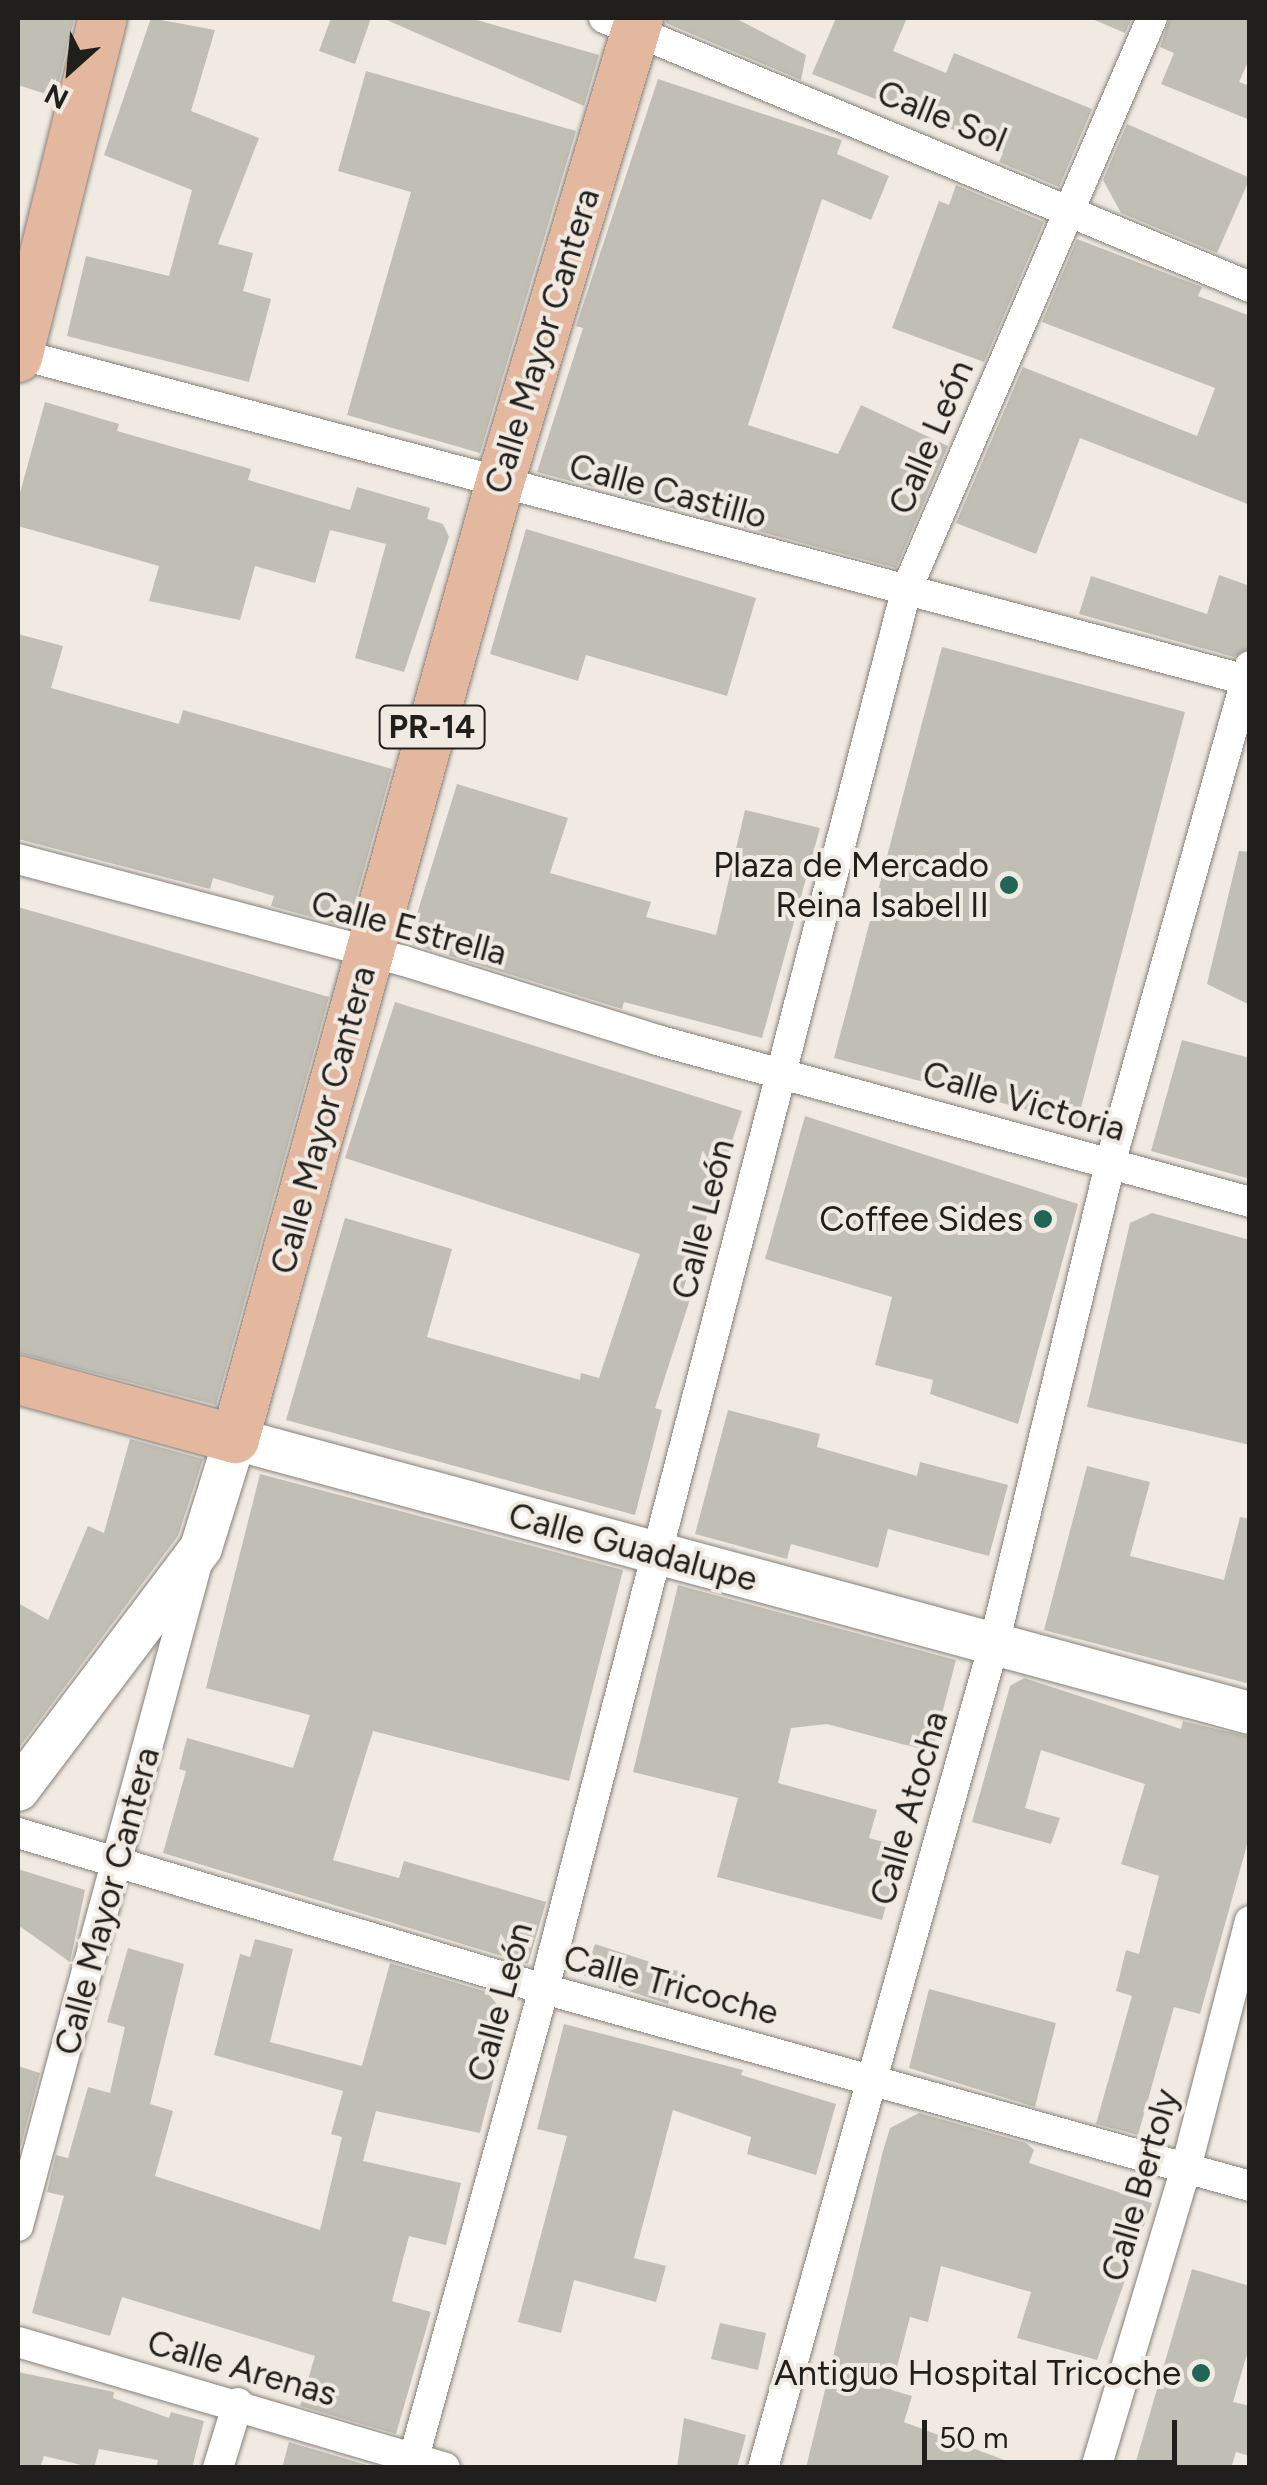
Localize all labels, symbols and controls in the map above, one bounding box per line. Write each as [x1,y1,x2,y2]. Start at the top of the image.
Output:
north arrow [20,20,120,120]
street label: Calle Sol [871,71,1013,161]
text: N [39,77,74,117]
street label: Calle Mayor Cantera [476,183,608,499]
street label: Calle León [880,354,982,520]
street label: Calle Castillo [565,444,771,538]
road number: PR-14 [377,700,487,754]
place label: Plaza de Mercado Reina Isabel II [713,844,989,926]
marker: Plaza de Mercado Reina Isabel II [998,874,1020,896]
street label: Calle Estrella [307,882,511,974]
street label: Calle Mayor Cantera [262,962,384,1278]
street label: Calle Victoria [918,1052,1130,1150]
street label: Calle León [663,1135,743,1303]
place label: Coffee Sides [819,1198,1023,1240]
marker: Coffee Sides [1032,1208,1054,1230]
street label: Calle Guadalupe [504,1494,762,1600]
street label: Calle Atocha [861,1706,957,1910]
street label: Calle Mayor Cantera [46,1743,168,2059]
street label: Calle León [459,1918,541,2086]
street label: Calle Tricoche [559,1936,783,2034]
street label: Calle Bertoly [1093,2084,1187,2286]
street label: Calle Arenas [143,2321,341,2415]
place label: Antiguo Hospital Tricoche [774,2352,1181,2394]
marker: Antiguo Hospital Tricoche [1190,2362,1212,2384]
scale bar [927,2400,1182,2462]
text: 50 m [939,2419,1008,2456]

